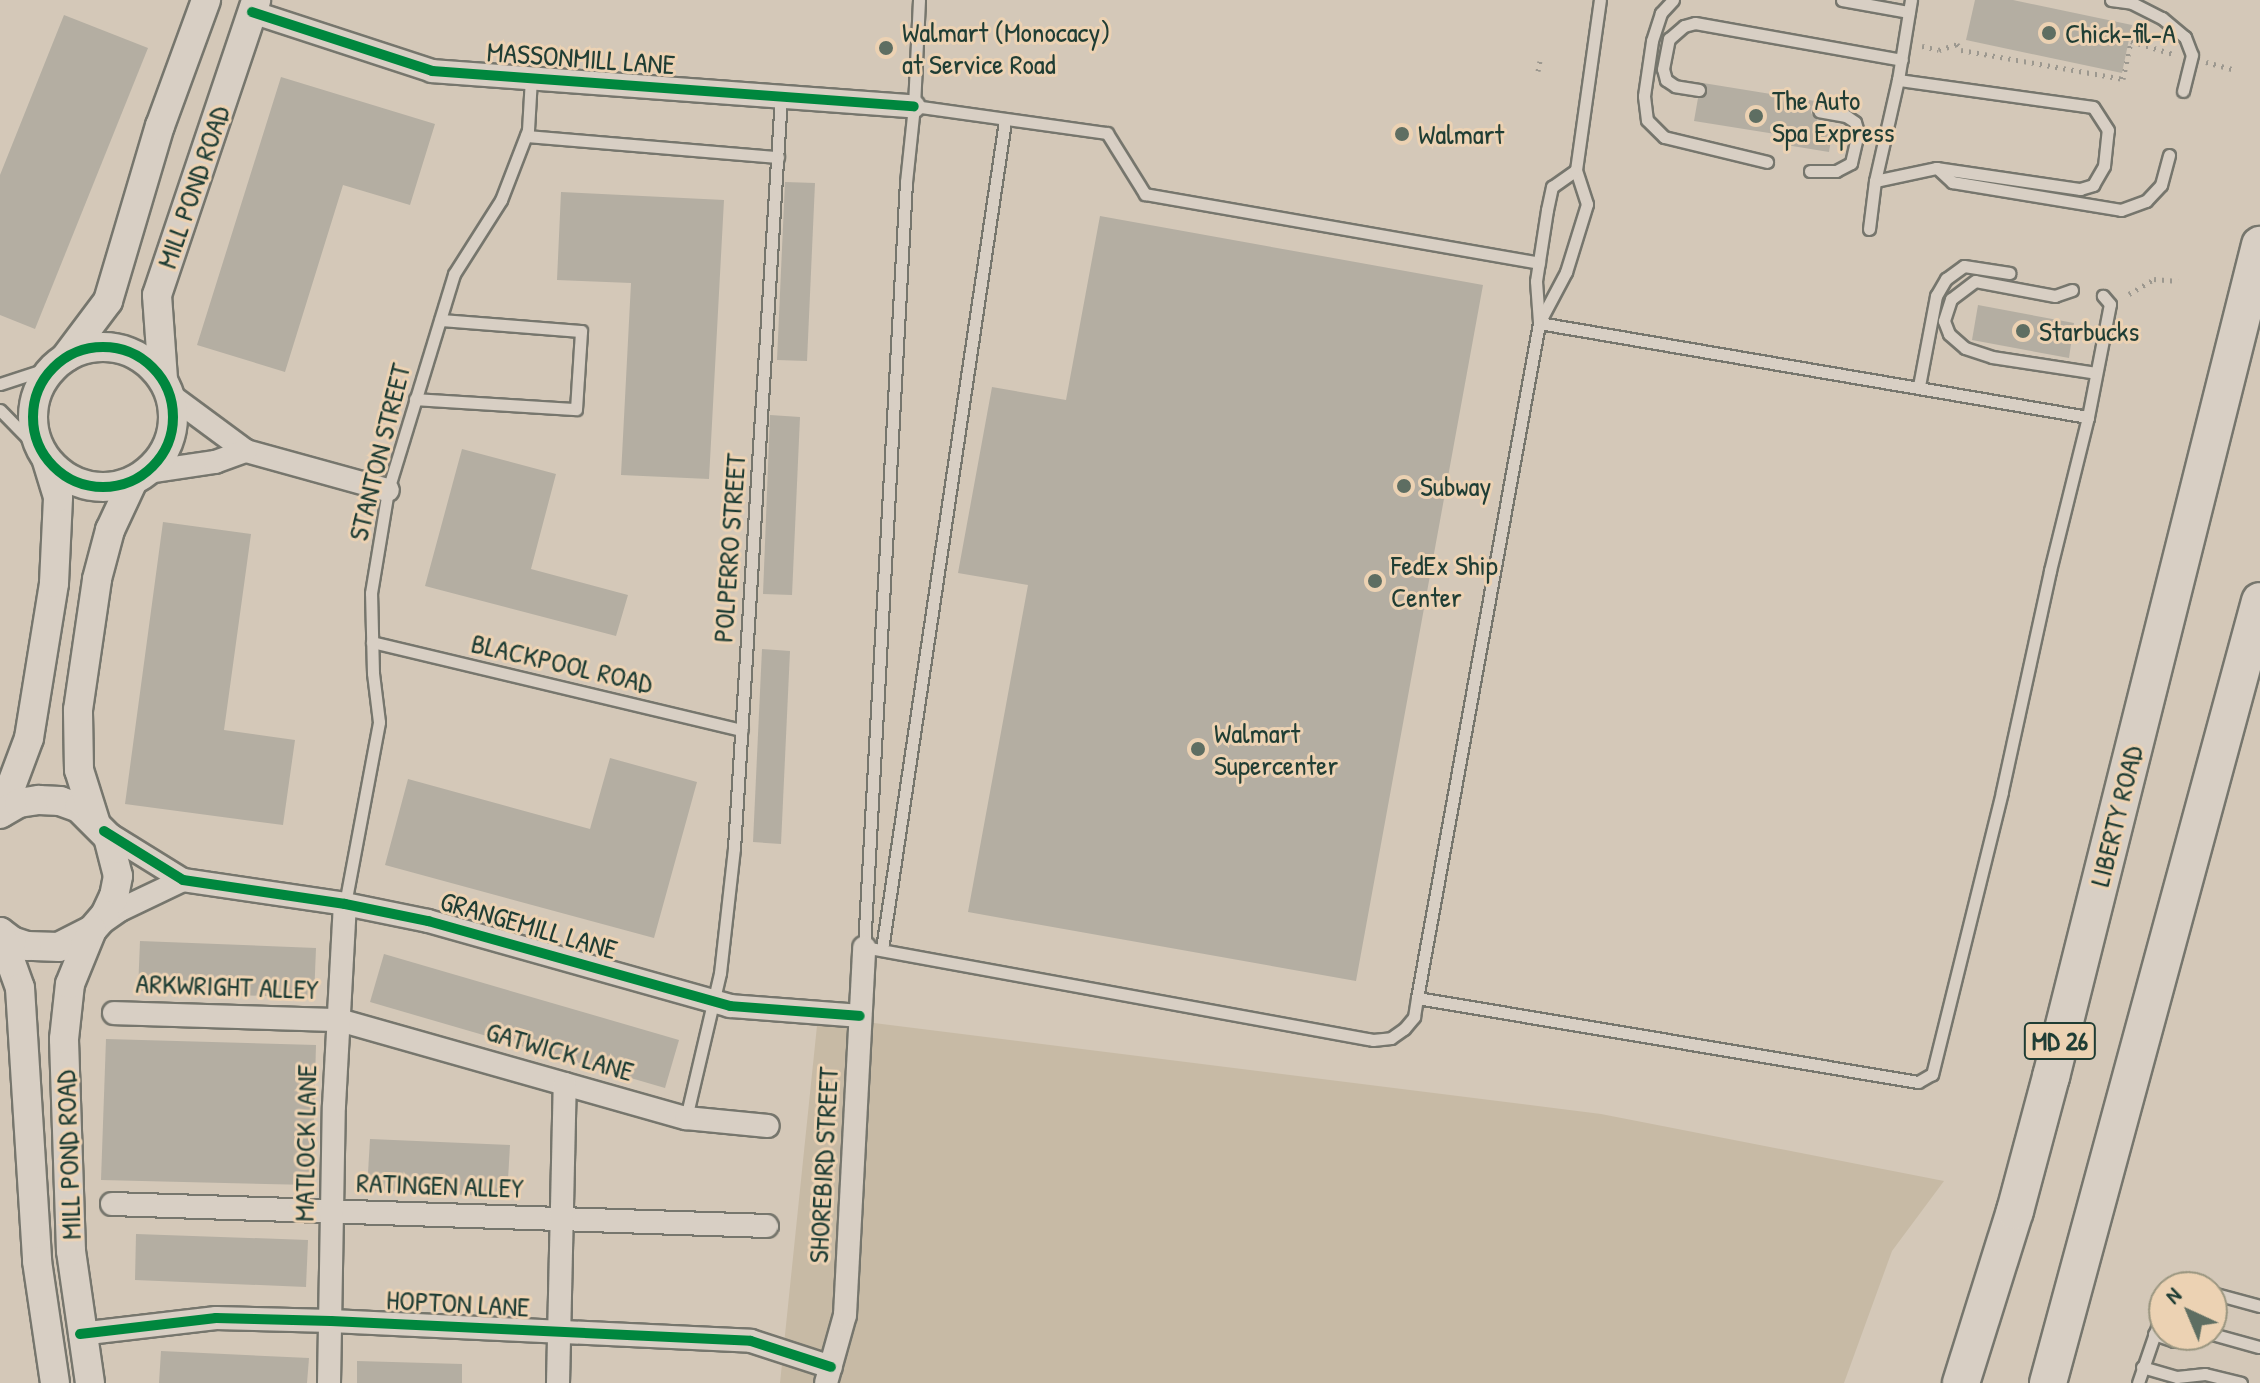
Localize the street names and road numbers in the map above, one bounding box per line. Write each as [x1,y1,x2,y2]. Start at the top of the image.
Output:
street label: MASSONMILL LANE [486,35,676,81]
street label: MILL POND ROAD [150,101,236,273]
street label: STANTON STREET [341,360,417,544]
street label: POLPERRO STREET [706,452,752,644]
street label: BLACKPOOL ROAD [468,626,656,700]
street label: LIBERTY ROAD [2082,742,2150,890]
street label: GRANGEMILL LANE [437,884,621,966]
street label: ARKWRIGHT ALLEY [135,966,319,1006]
street label: GATWICK LANE [482,1014,638,1088]
road number: MD 26 [2022,1019,2098,1063]
street label: MATLOCK LANE [287,1064,323,1222]
street label: SHOREBIRD STREET [801,1066,845,1264]
street label: MILL POND ROAD [48,1070,88,1240]
street label: RATINGEN ALLEY [356,1165,524,1205]
street label: HOPTON LANE [385,1282,531,1324]

